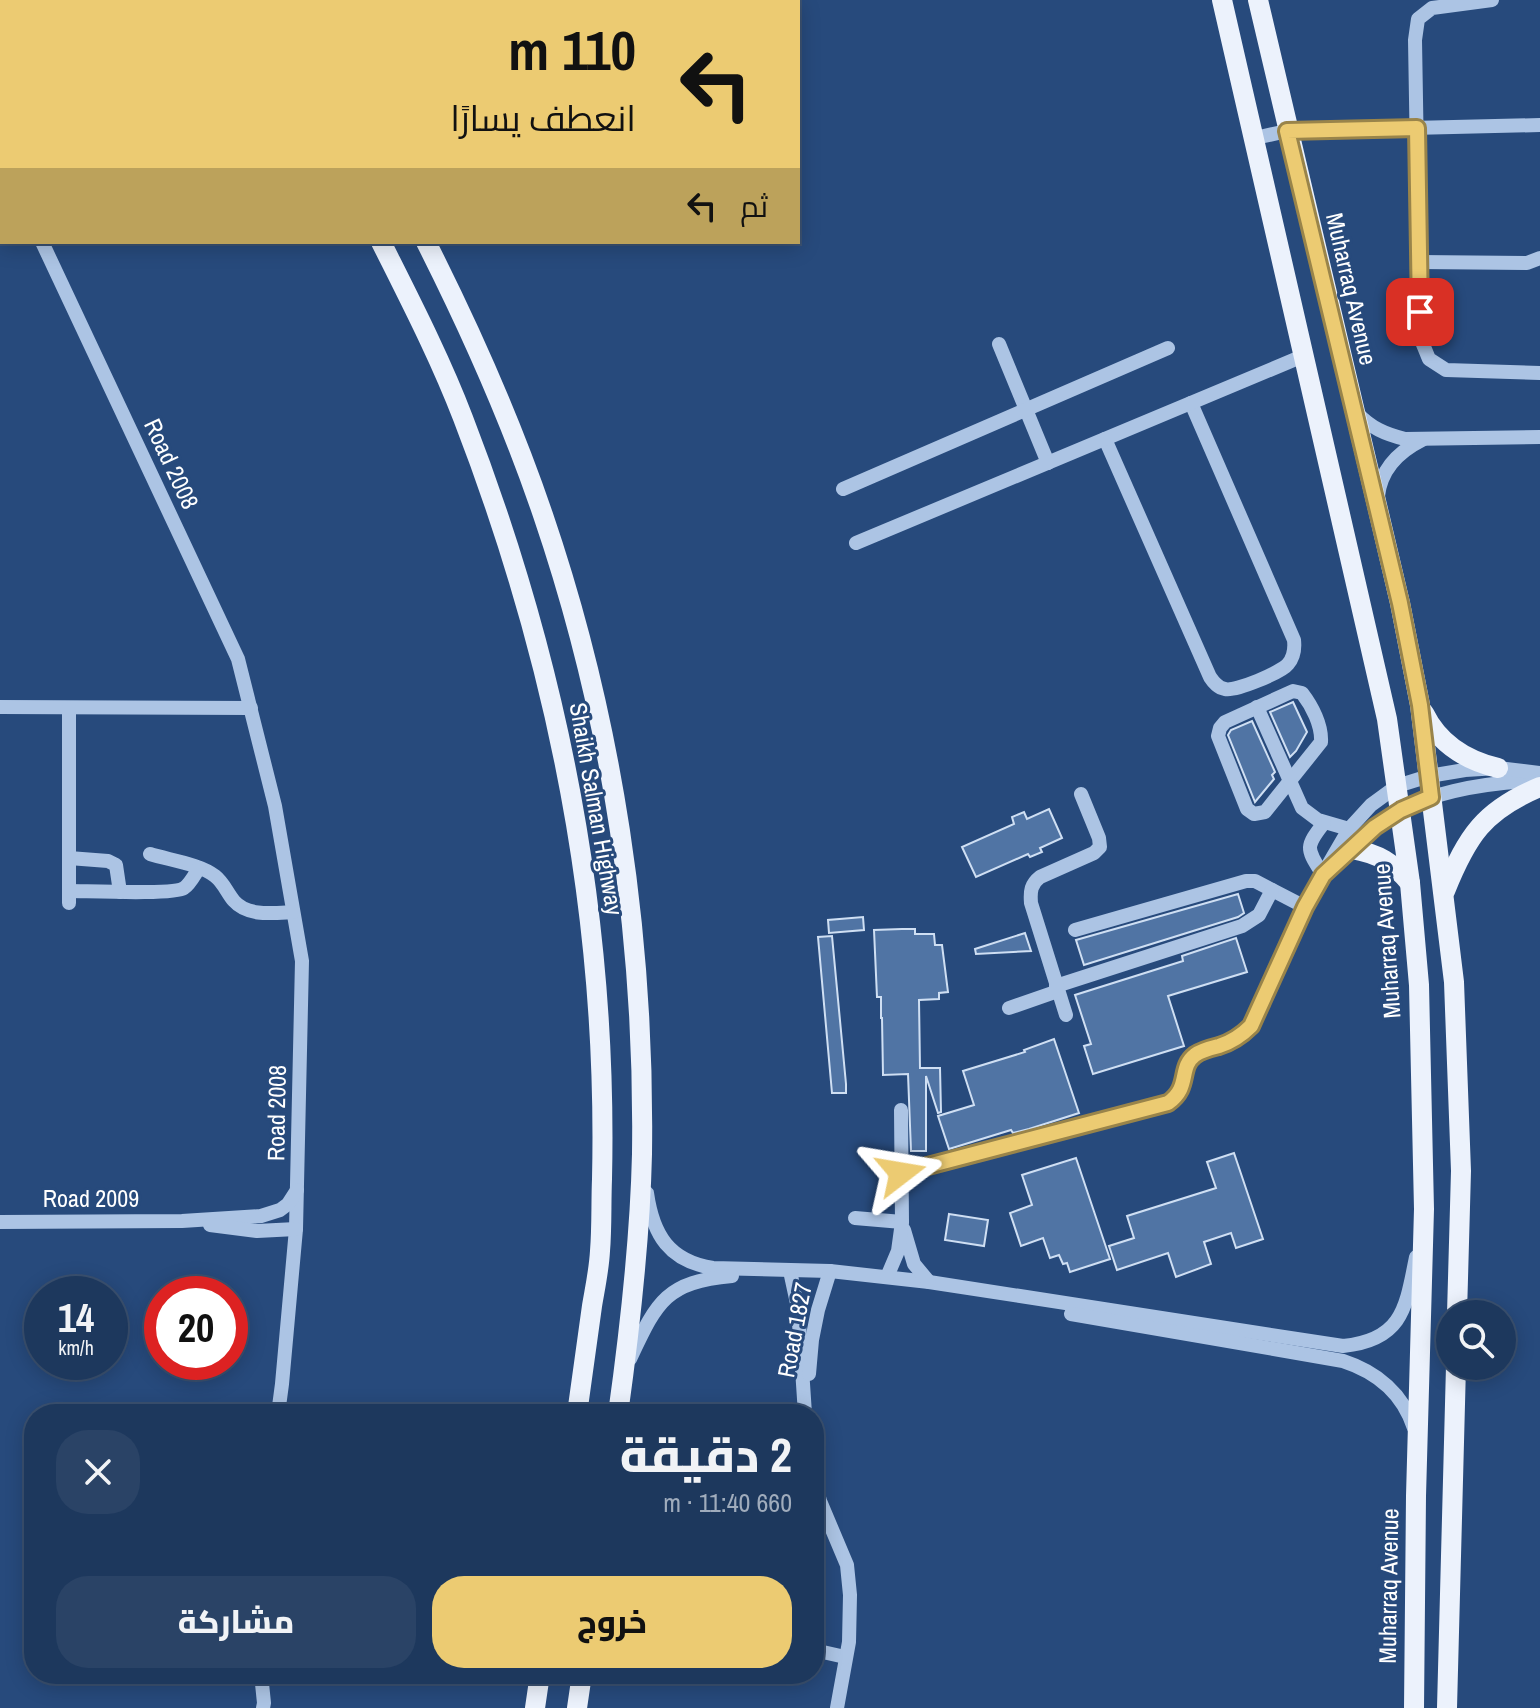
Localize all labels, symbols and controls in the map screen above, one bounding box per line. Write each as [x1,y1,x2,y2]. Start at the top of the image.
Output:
text: 110 m [508,12,636,87]
icon: left [664,32,768,136]
text: انعطف يسارًا [450,94,636,142]
icon: left [680,184,724,228]
text: ثم [740,186,768,226]
street label: Muharraq Avenue [1319,210,1385,368]
pin [1386,278,1454,346]
icon: arrive [1398,290,1442,334]
street label: Road 2008 [137,413,207,514]
street label: Shaikh Salman Highway [563,700,631,918]
street label: Muharraq Avenue [1365,863,1407,1020]
street label: Road 2008 [259,1065,293,1161]
position arrow [859,1131,943,1215]
street label: Road 2009 [43,1182,139,1214]
speed limit sign: 20 [144,1276,248,1380]
street label: Road 1827 [769,1279,819,1380]
text: 14 [58,1291,94,1344]
map controls [1436,1300,1516,1380]
button: search [1436,1300,1516,1380]
text: km/h [58,1334,94,1361]
text: 2 دقيقة [620,1422,792,1487]
button: close [56,1430,140,1514]
text: 660 m · 11:40 [663,1485,792,1520]
street label: Muharraq Avenue [1371,1508,1405,1664]
button: مشاركة [56,1576,416,1668]
button: خروج [432,1576,792,1668]

